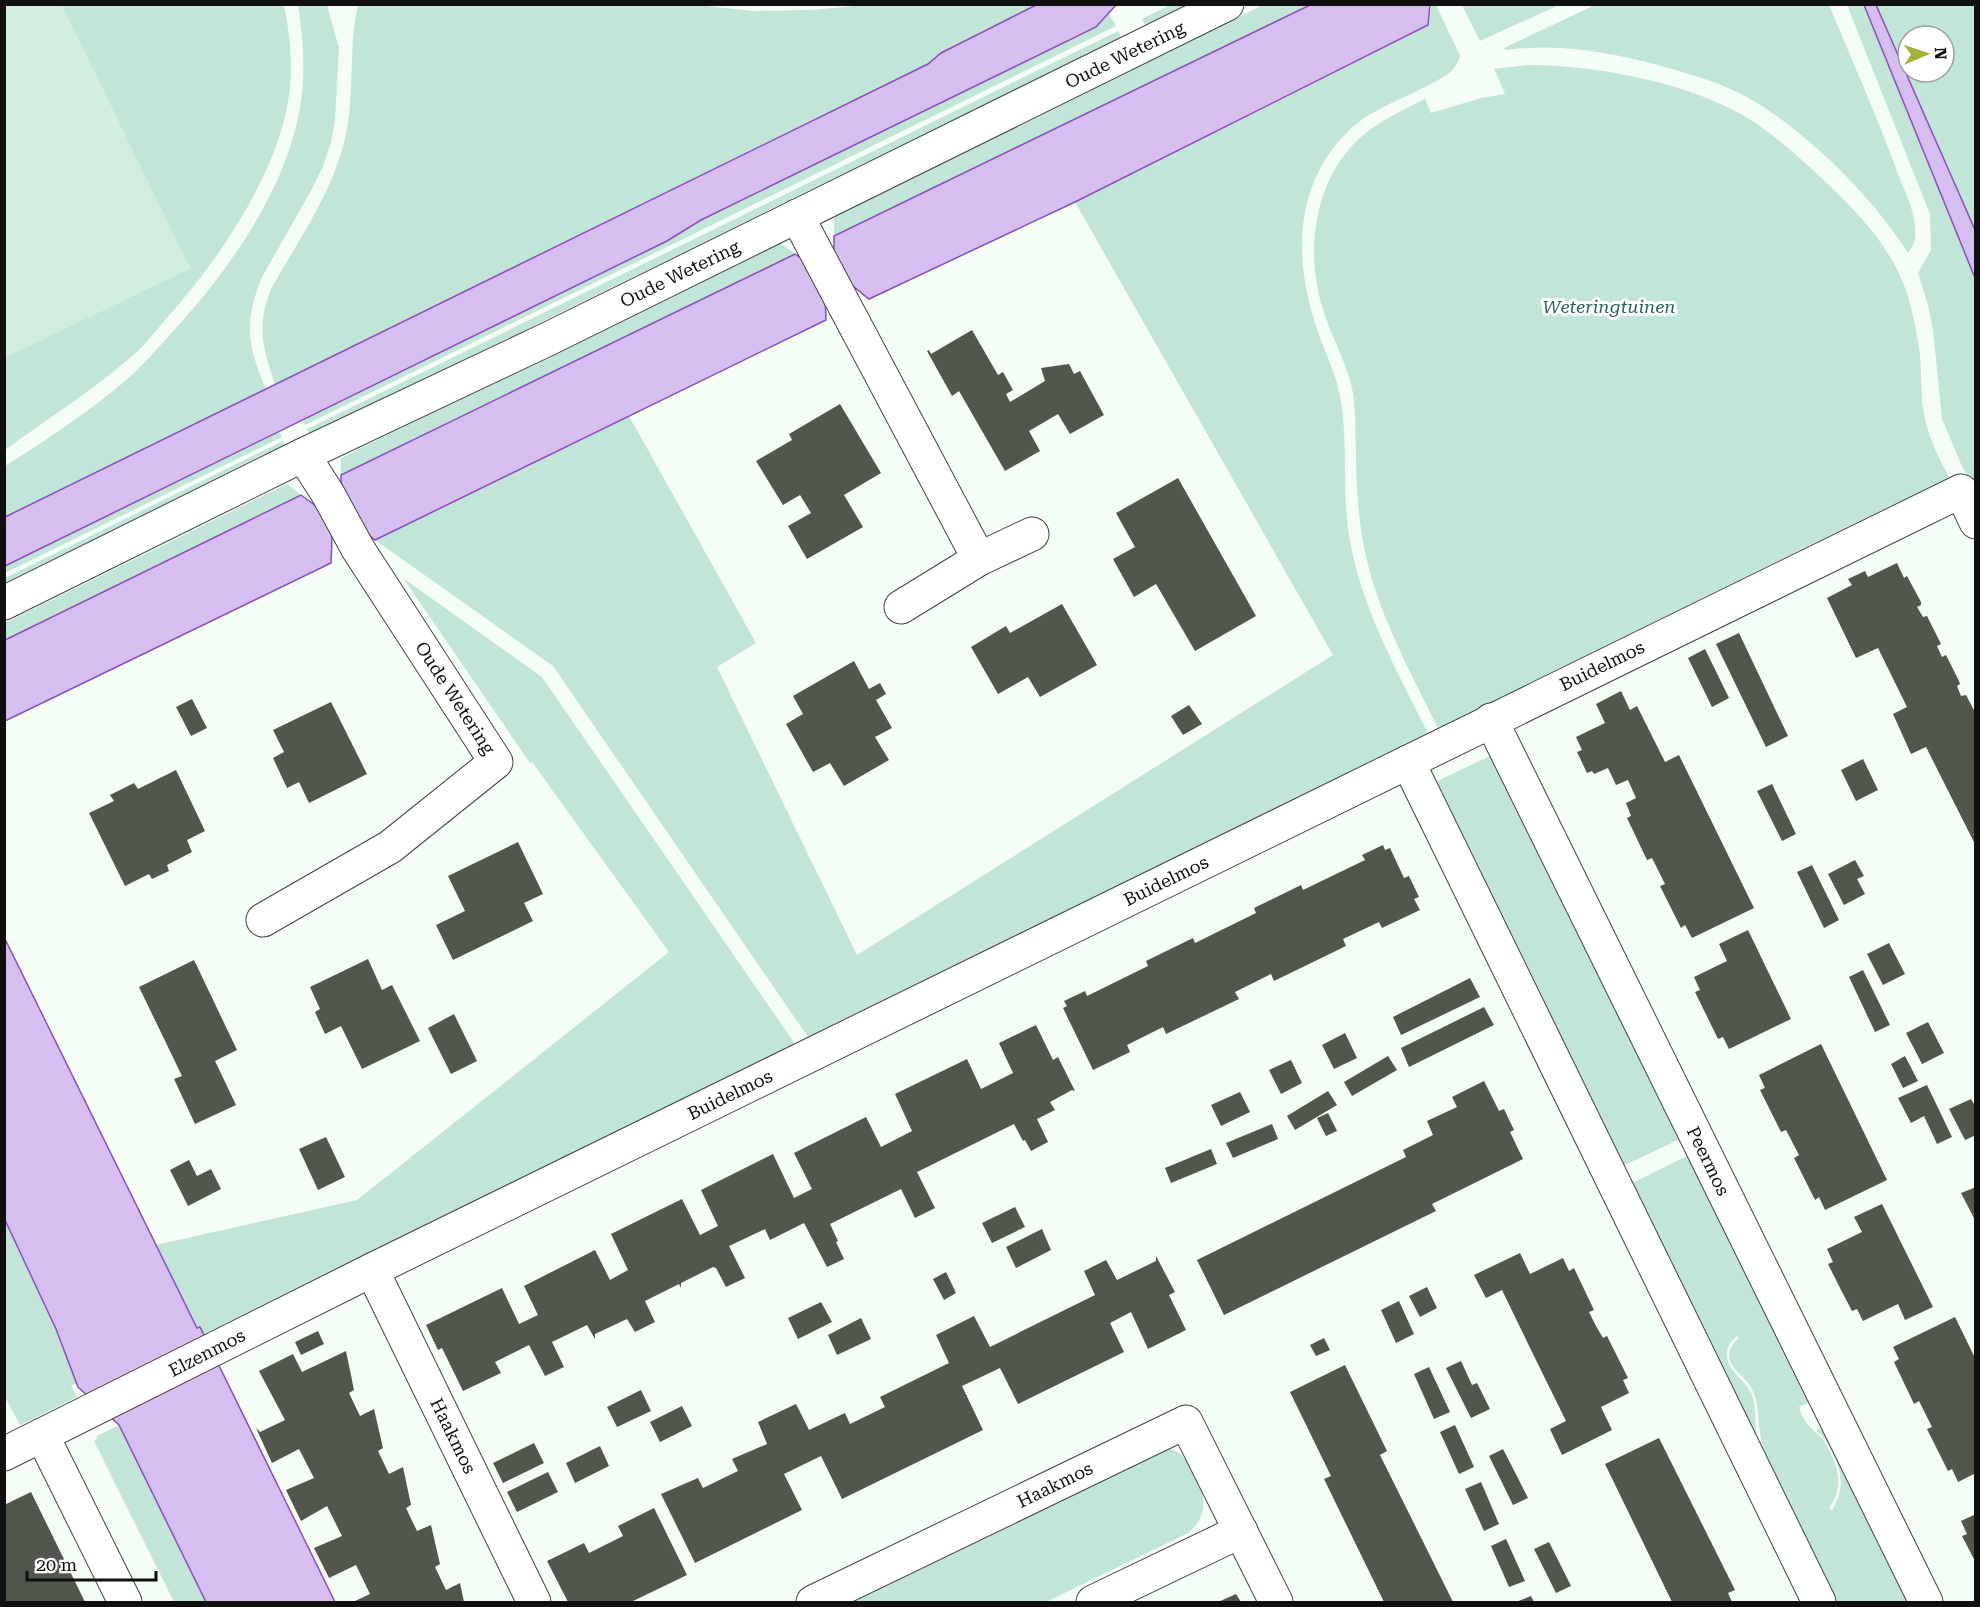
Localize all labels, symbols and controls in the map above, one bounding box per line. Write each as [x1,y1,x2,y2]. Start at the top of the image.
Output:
street label: Oude Wetering [1062,16,1189,93]
north arrow [1896,24,1956,84]
text: N [1931,47,1950,60]
street label: Oude Wetering [617,235,744,312]
park label: Weteringtuinen [1543,296,1675,317]
street label: Buidelmos [1556,636,1648,695]
street label: Oude Wetering [411,637,500,759]
street label: Buidelmos [1120,851,1212,910]
street label: Buidelmos [684,1065,776,1124]
street label: Peermos [1683,1123,1734,1199]
street label: Elzenmos [165,1324,249,1381]
street label: Haakmos [426,1395,481,1477]
street label: Haakmos [1014,1457,1096,1512]
scale bar [27,1544,156,1582]
text: 20 m [36,1554,77,1575]

